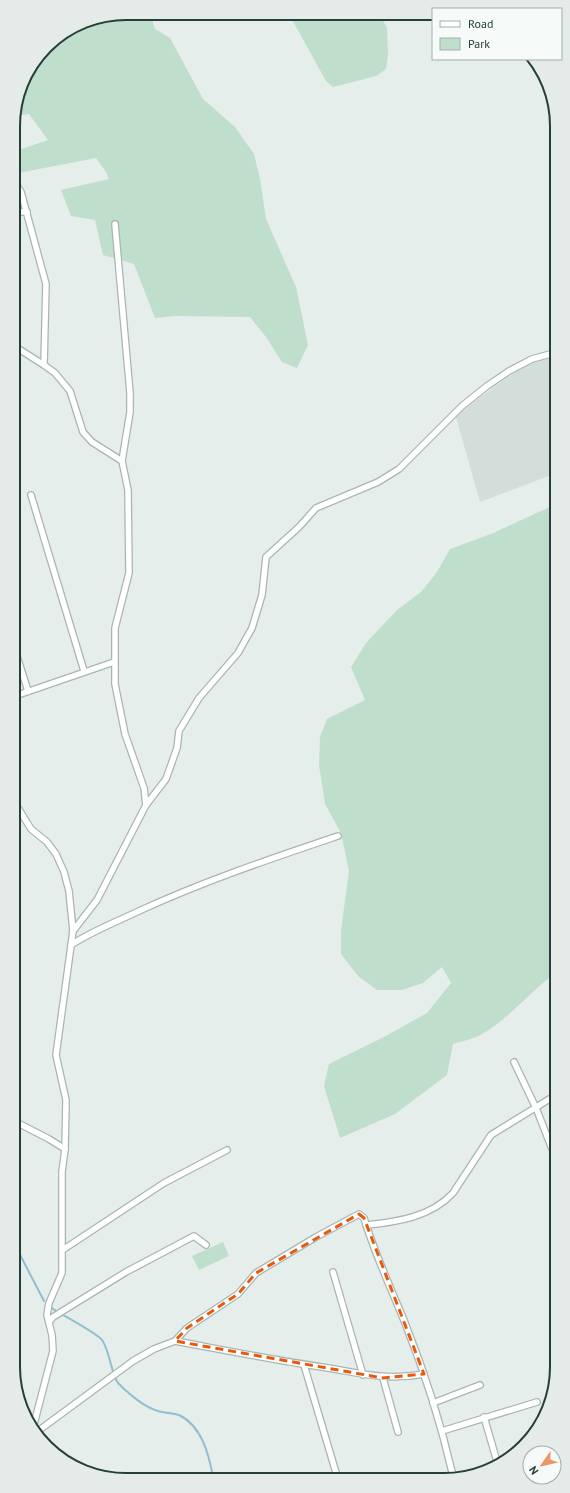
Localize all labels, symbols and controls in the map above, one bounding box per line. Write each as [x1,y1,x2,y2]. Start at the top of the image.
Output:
legend [432,8,562,60]
text: Road [468,16,493,31]
text: Park [468,36,490,51]
north arrow [522,1445,562,1485]
text: N [526,1464,542,1478]

